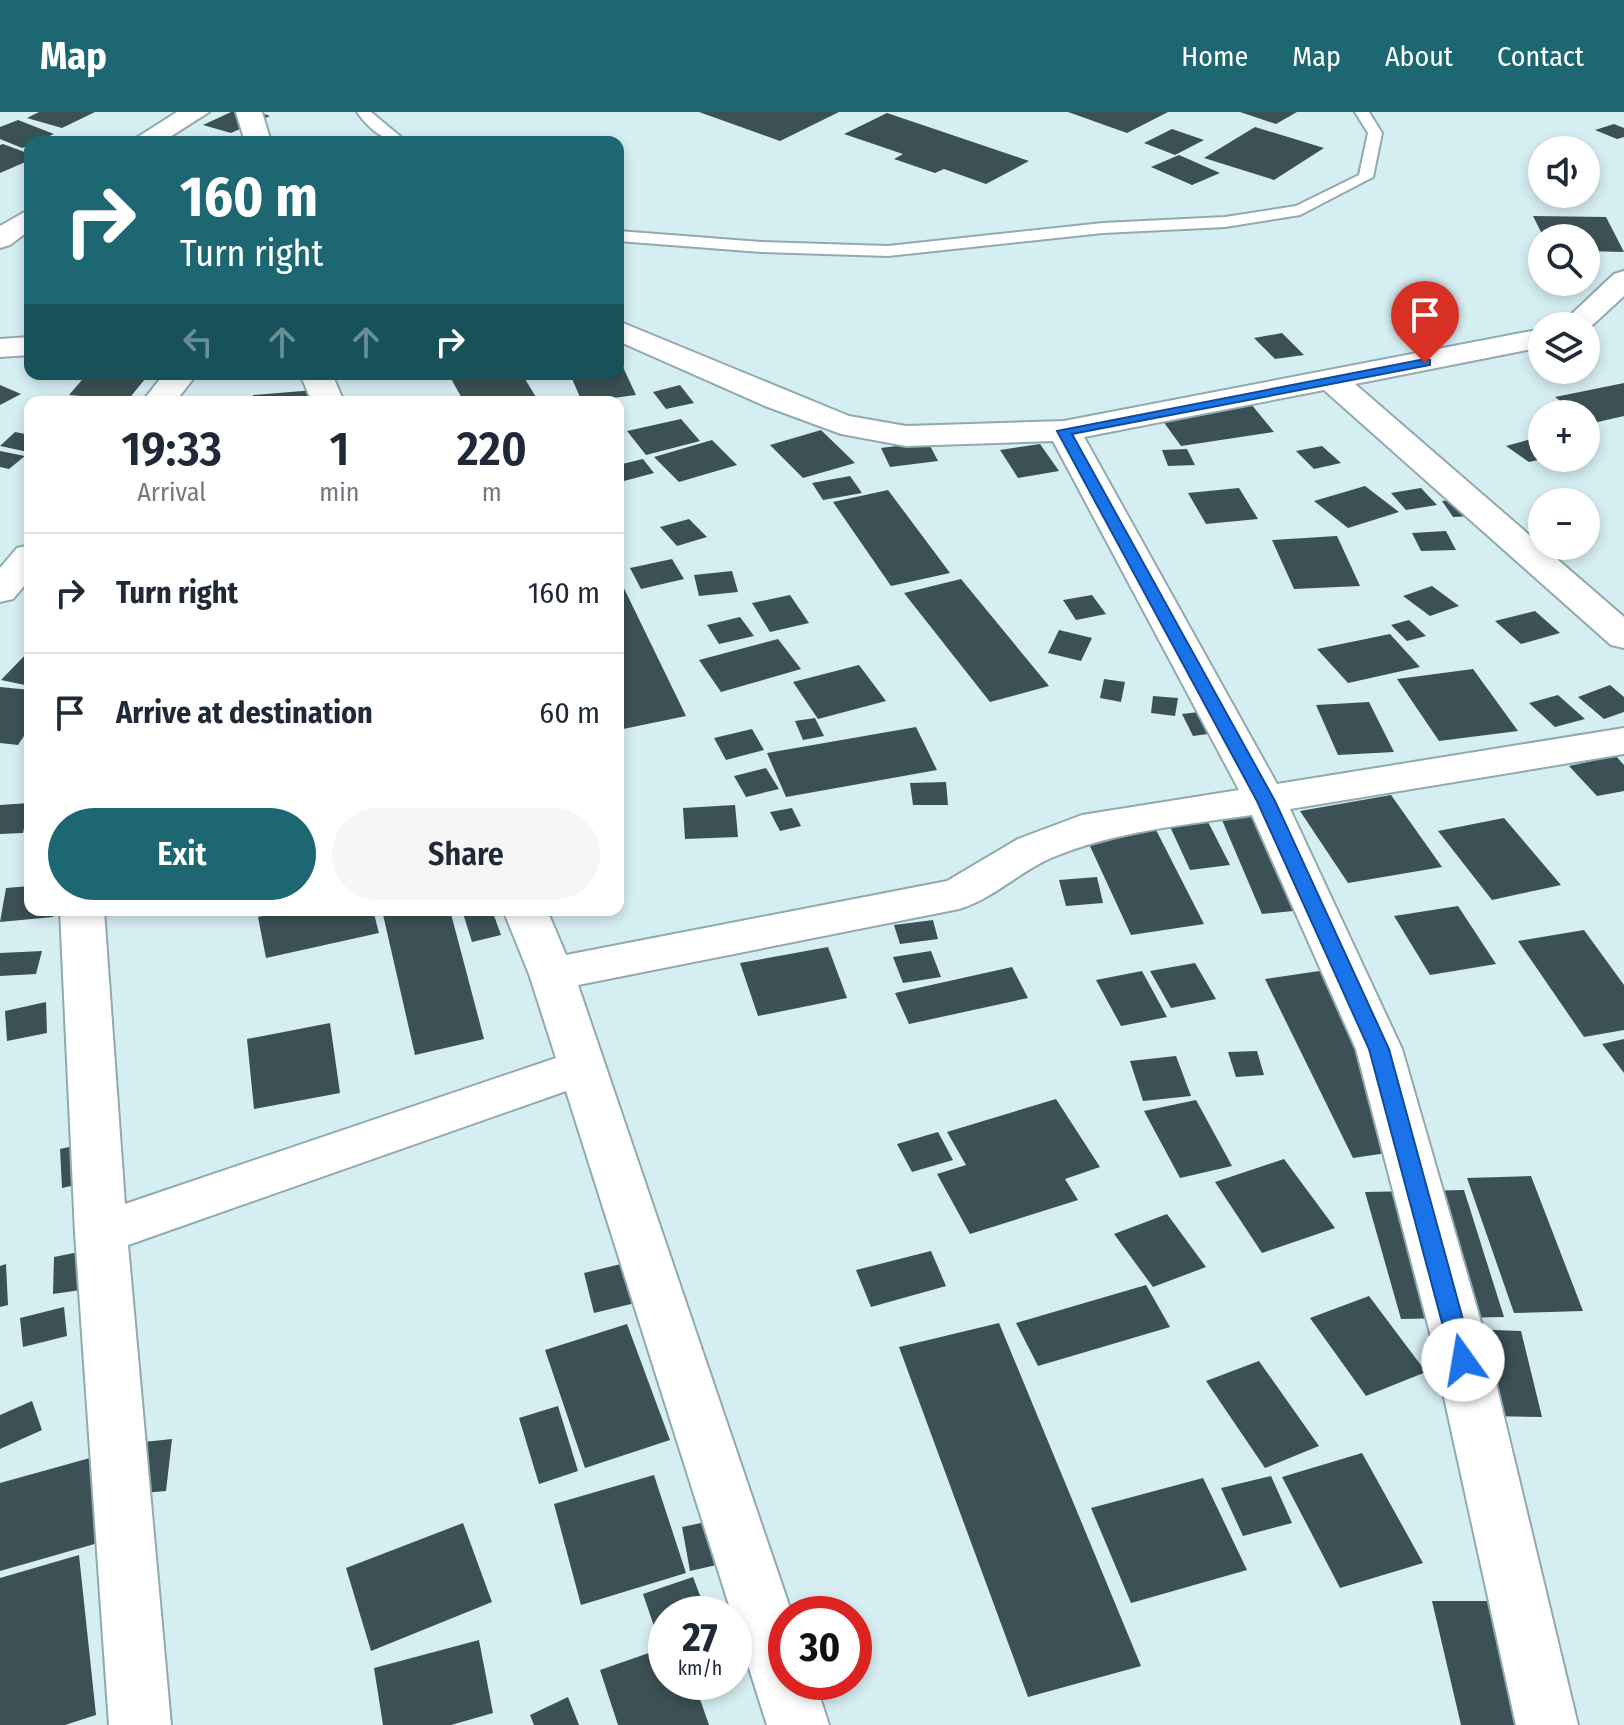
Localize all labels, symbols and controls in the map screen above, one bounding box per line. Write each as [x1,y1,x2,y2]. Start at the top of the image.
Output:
text: Map [40,33,107,79]
text: Home [1181,40,1248,73]
text: Map [1292,40,1341,73]
text: About [1385,40,1453,73]
text: Contact [1497,40,1584,73]
map controls [1528,136,1600,560]
button: sound [1528,136,1600,208]
text: 160 m [180,164,318,231]
icon: right [48,168,152,272]
button: search [1528,224,1600,296]
text: Turn right [180,232,323,276]
pin [1391,281,1459,363]
icon: arrive [1403,293,1447,337]
button: layers [1528,312,1600,384]
icon: left [176,320,220,364]
icon: ahead [260,320,304,364]
icon: ahead [344,320,388,364]
icon: right [428,320,472,364]
button: + [1528,400,1600,472]
text: 19:33 [121,420,222,478]
text: 1 [329,420,349,478]
text: 220 [457,420,527,478]
text: Arrival [137,477,206,508]
text: min [319,477,360,508]
text: m [482,477,502,508]
button: − [1528,488,1600,560]
icon: right [48,571,92,615]
text: Turn right [116,575,238,611]
text: 160 m [528,575,600,611]
icon: arrive [48,691,92,735]
text: Arrive at destination [116,695,373,731]
text: 60 m [539,695,600,731]
button: Exit [48,808,316,900]
button: Share [332,808,600,900]
position arrow [1421,1318,1505,1402]
speed limit sign: 30 [768,1596,872,1700]
text: 27 [682,1614,718,1662]
text: km/h [678,1656,722,1680]

